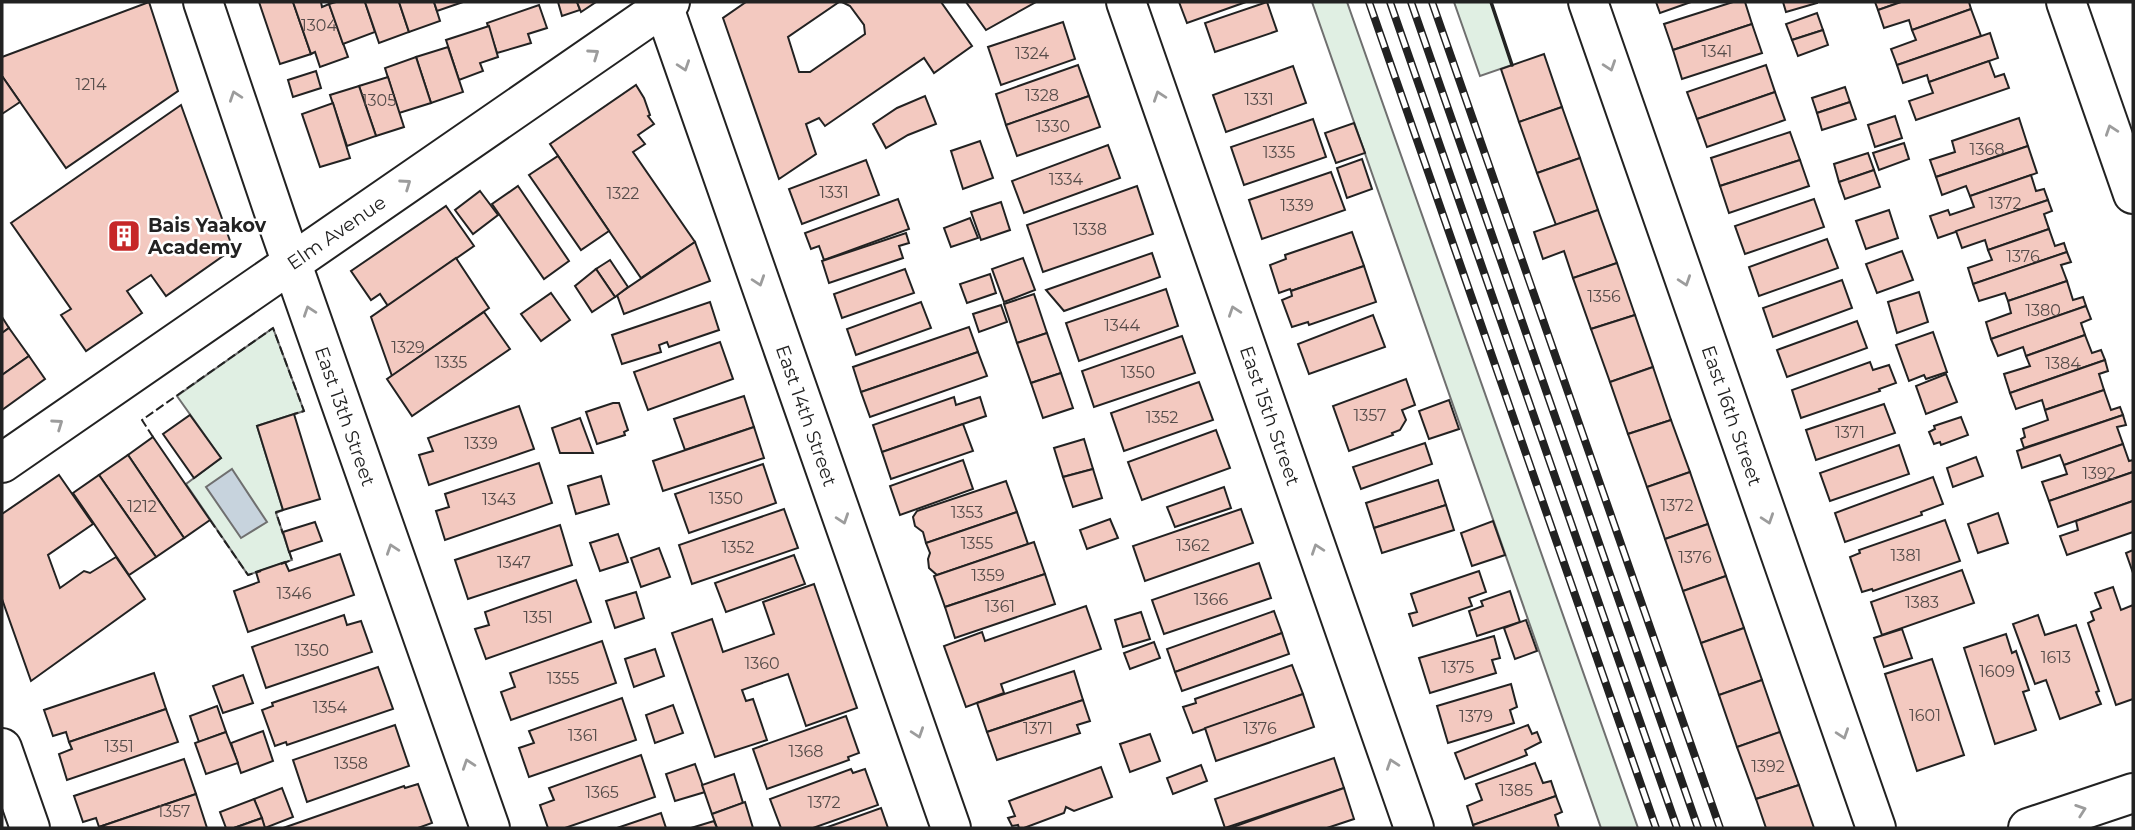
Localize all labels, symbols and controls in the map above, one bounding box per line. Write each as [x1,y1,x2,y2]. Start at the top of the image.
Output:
house number: 1304 [301,16,337,35]
house number: 1341 [1702,42,1732,61]
house number: 1324 [1015,44,1049,63]
one-way arrow [586,50,599,63]
one-way arrow [676,60,690,72]
one-way arrow [1602,60,1616,72]
house number: 1214 [75,75,107,94]
house number: 1328 [1025,86,1059,105]
house number: 1331 [1244,90,1274,109]
one-way arrow [229,91,243,103]
house number: 1305 [362,91,396,110]
one-way arrow [1153,91,1167,103]
house number: 1330 [1036,117,1070,136]
one-way arrow [2105,124,2119,137]
house number: 1368 [1970,140,2004,159]
house number: 1335 [1263,143,1295,162]
house number: 1334 [1049,170,1084,189]
one-way arrow [399,179,412,192]
house number: 1331 [819,183,849,202]
house number: 1322 [607,184,639,203]
street label: Elm Avenue [283,191,390,275]
house number: 1372 [1988,194,2022,213]
house number: 1339 [1280,196,1314,215]
place label: Bais Yaakov Academy [147,214,267,259]
building icon: Bais Yaakov Academy [105,217,143,255]
house number: 1338 [1073,220,1107,239]
house number: 1376 [2006,247,2040,266]
one-way arrow [751,274,765,286]
one-way arrow [1677,274,1691,287]
house number: 1356 [1587,287,1621,306]
house number: 1380 [2025,301,2061,320]
one-way arrow [1228,305,1242,318]
one-way arrow [303,306,317,318]
house number: 1344 [1104,316,1140,335]
house number: 1329 [391,338,425,357]
street label: East 14th Street [771,342,842,490]
street label: East 16th Street [1697,342,1767,489]
street label: East 13th Street [310,343,380,489]
street label: East 15th Street [1235,343,1305,489]
house number: 1335 [435,353,467,372]
house number: 1384 [2045,354,2081,373]
house number: 1350 [1121,363,1155,382]
house number: 1357 [1354,406,1386,425]
house number: 1352 [1146,408,1178,427]
one-way arrow [50,420,63,432]
house number: 1371 [1835,423,1865,442]
house number: 1339 [464,434,498,453]
house number: 1392 [2082,464,2116,483]
house number: 1350 [709,489,743,508]
house number: 1343 [482,490,516,509]
house number: 1372 [1660,496,1694,515]
house number: 1212 [127,497,157,516]
house number: 1353 [951,503,983,522]
one-way arrow [835,512,849,524]
one-way arrow [1760,512,1774,525]
house number: 1355 [961,534,993,553]
house number: 1362 [1176,536,1210,555]
house number: 1352 [722,538,754,557]
one-way arrow [1311,543,1325,556]
one-way arrow [387,544,401,556]
house number: 1381 [1891,546,1921,565]
house number: 1376 [1678,548,1712,567]
house number: 1347 [497,553,531,572]
house number: 1359 [971,566,1005,585]
house number: 1346 [276,584,312,603]
house number: 1366 [1194,590,1228,609]
house number: 1383 [1905,593,1939,612]
house number: 1361 [985,597,1015,616]
house number: 1351 [523,608,553,627]
house number: 1350 [295,641,329,660]
house number: 1613 [2041,648,2071,667]
house number: 1360 [744,654,780,673]
house number: 1375 [1442,658,1474,677]
house number: 1609 [1979,662,2015,681]
house number: 1355 [547,669,579,688]
house number: 1354 [313,698,348,717]
house number: 1601 [1909,706,1941,725]
house number: 1379 [1459,707,1493,726]
house number: 1371 [1023,719,1053,738]
house number: 1376 [1243,719,1277,738]
house number: 1361 [568,726,598,745]
one-way arrow [910,727,924,739]
one-way arrow [1835,727,1849,739]
house number: 1351 [104,737,134,756]
house number: 1368 [789,742,823,761]
house number: 1358 [334,754,368,773]
house number: 1392 [1751,757,1785,776]
one-way arrow [462,758,476,770]
one-way arrow [1386,758,1400,770]
house number: 1385 [1499,781,1533,800]
house number: 1365 [585,783,619,802]
house number: 1372 [807,793,841,812]
house number: 1357 [158,802,190,821]
one-way arrow [2074,804,2086,818]

